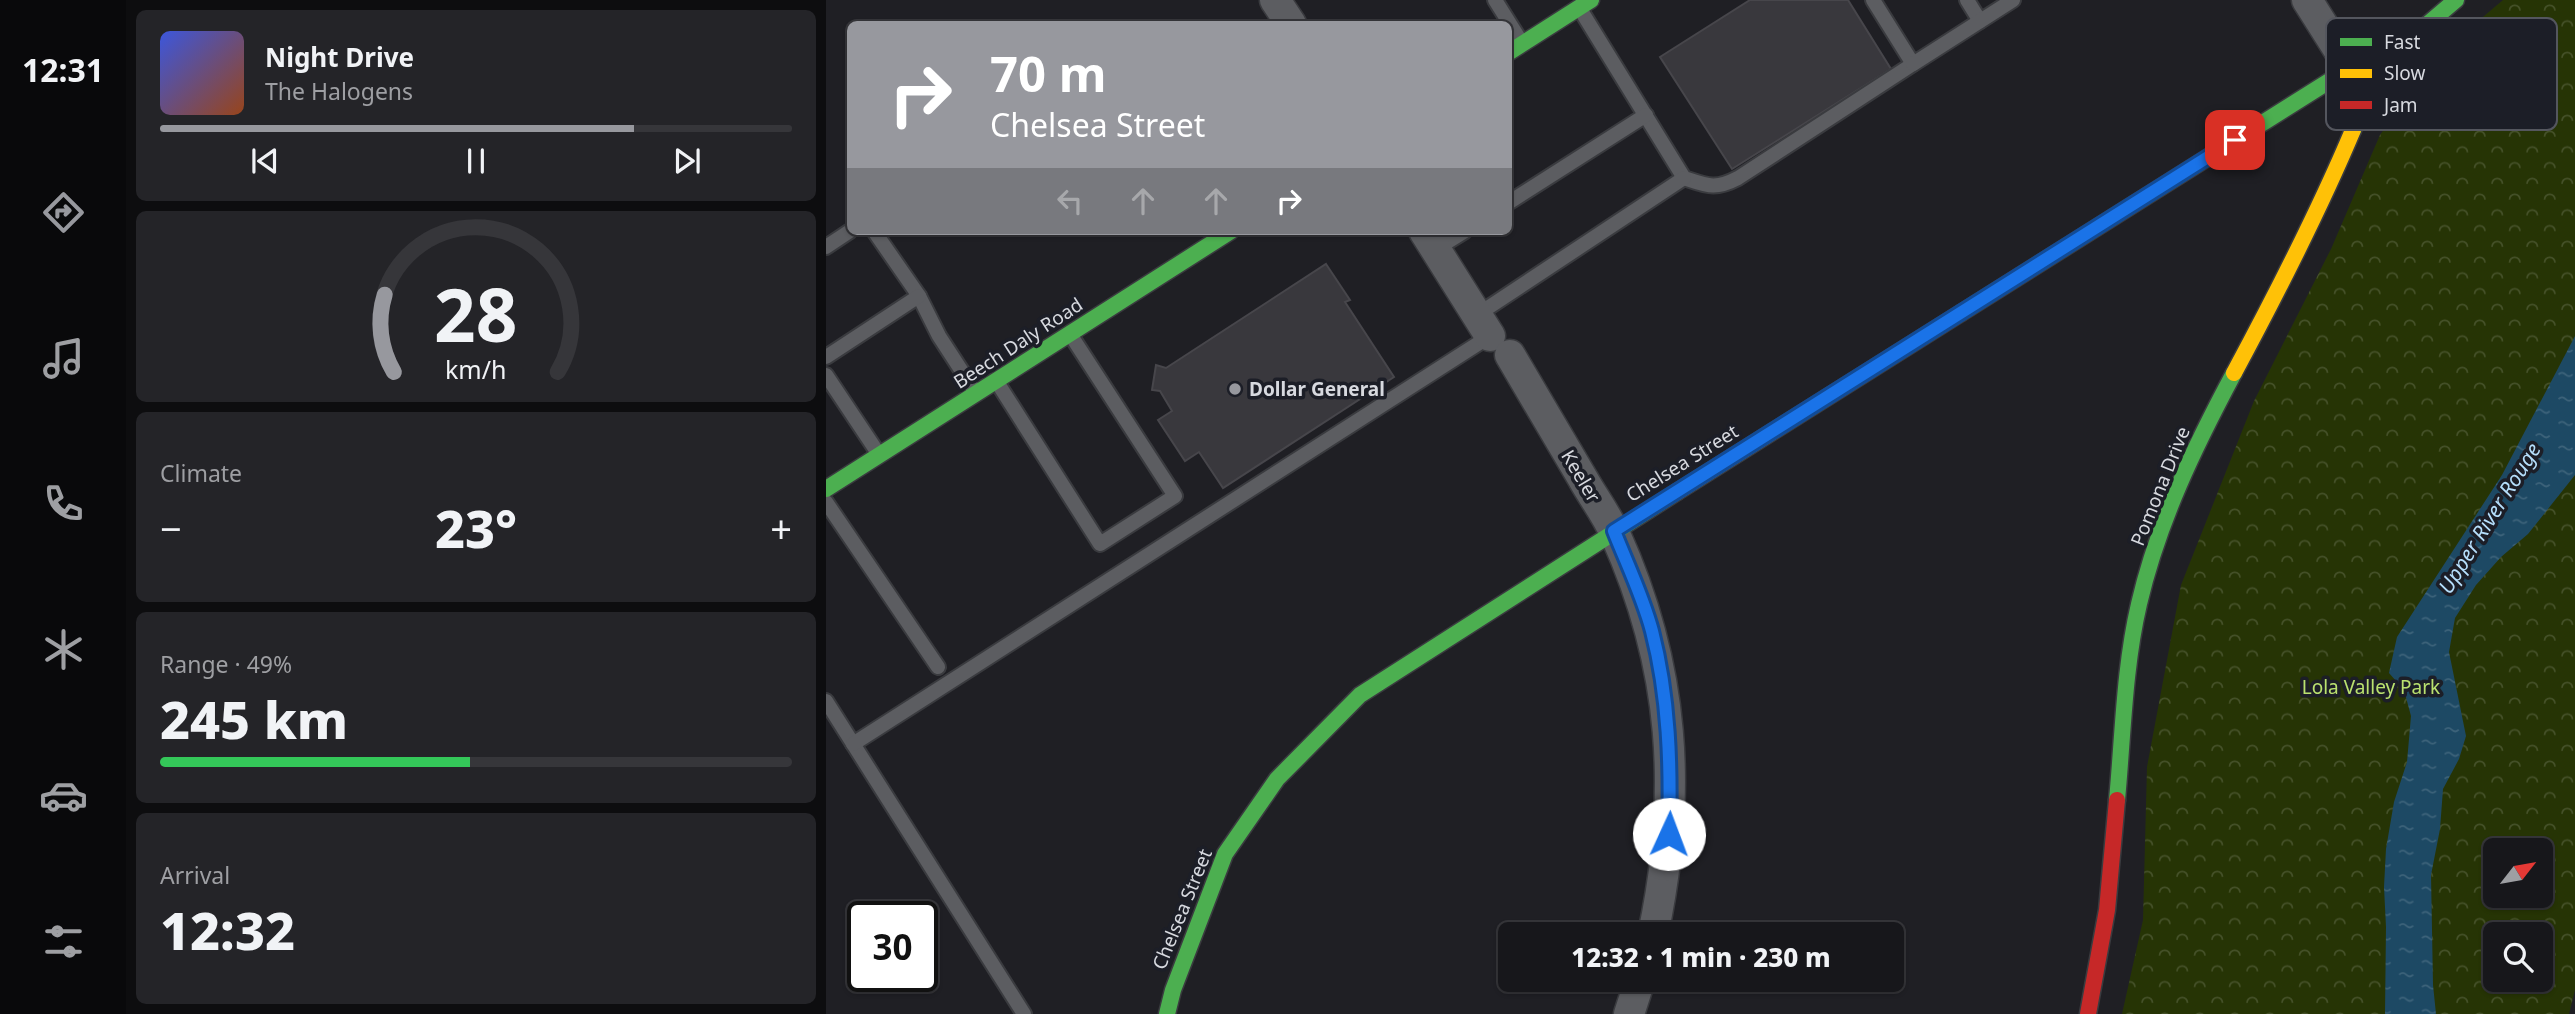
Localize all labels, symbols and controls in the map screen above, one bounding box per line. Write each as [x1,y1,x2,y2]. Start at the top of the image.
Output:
legend [2326,18,2557,130]
text: Fast [2384,29,2421,55]
text: Night Drive [265,39,414,75]
text: 70 m [990,40,1107,106]
text: 12:31 [22,48,104,91]
icon: right [875,49,966,140]
text: Slow [2384,60,2425,86]
text: The Halogens [265,75,413,107]
text: Jam [2382,92,2418,118]
text: Chelsea Street [990,103,1205,146]
pin [2205,110,2265,170]
icon: arrive [2216,121,2254,159]
icon: previous [246,142,284,180]
icon: pause [457,142,495,180]
icon: next [668,142,706,180]
icon: left [1051,182,1089,220]
icon: ahead [1124,182,1162,220]
icon: ahead [1197,182,1235,220]
icon: right [1270,182,1308,220]
icon: directions [39,188,88,237]
text: 28 [434,265,518,364]
street label: Beech Daly Road [948,291,1088,395]
icon: music [39,334,88,383]
text: km/h [445,352,507,386]
place label: Dollar General [1249,376,1385,402]
marker: Dollar General [1227,381,1243,397]
street label: Chelsea Street [1621,418,1743,508]
street label: Pomona Drive [2124,422,2196,550]
water label: Upper River Rouge [2431,437,2547,599]
street label: Keeler [1555,445,1607,507]
text: Climate [160,457,242,489]
icon: phone [39,479,88,528]
text: 23° [435,492,517,563]
text: − [160,502,182,554]
text: + [770,502,792,554]
icon: climate [39,625,88,674]
text: Range · 49% [160,648,292,680]
park label: Lola Valley Park [2302,674,2440,700]
text: 245 km [160,683,348,754]
icon: car [39,771,88,820]
position arrow [1632,797,1706,871]
north arrow [2483,838,2553,908]
map controls [2483,838,2553,992]
street label: Chelsea Street [1146,845,1218,973]
text: Arrival [160,859,230,891]
text: 12:32 [160,894,295,965]
speed limit sign: 30 [847,901,938,992]
icon: filters [39,917,88,966]
button: search [2483,922,2553,992]
text: 12:32 · 1 min · 230 m [1571,939,1831,975]

